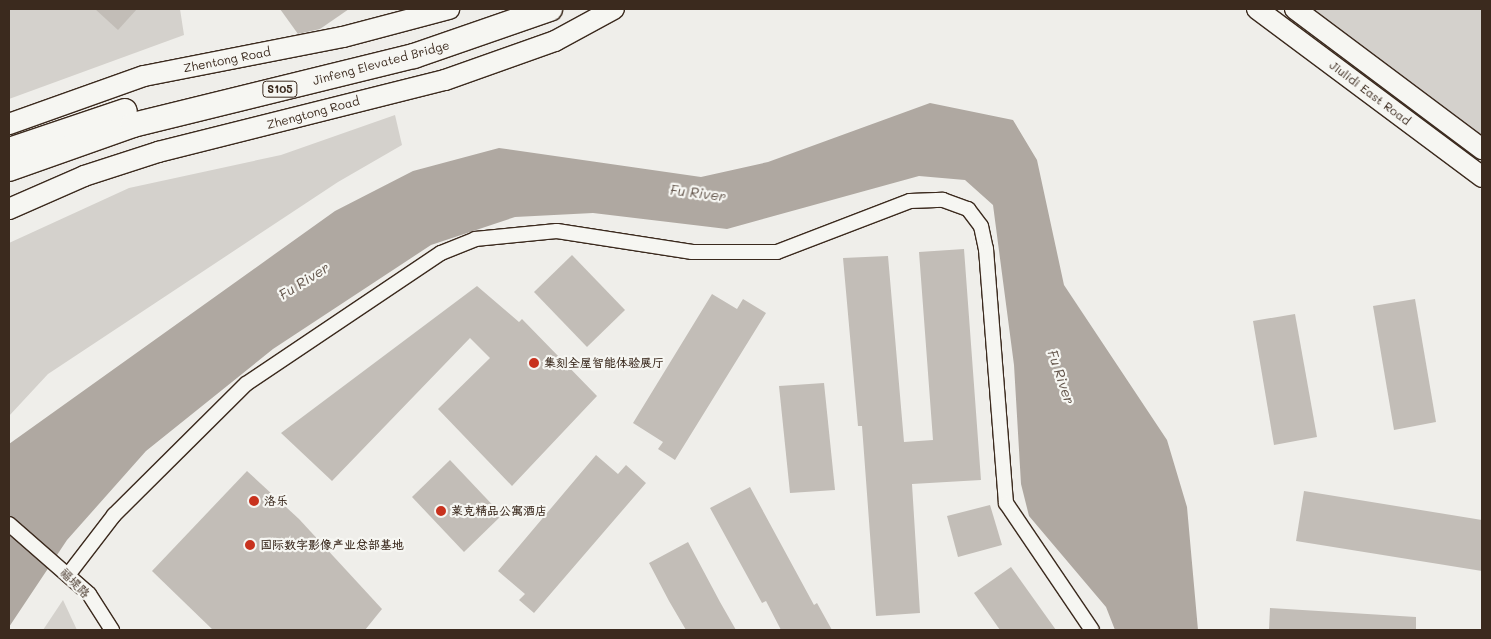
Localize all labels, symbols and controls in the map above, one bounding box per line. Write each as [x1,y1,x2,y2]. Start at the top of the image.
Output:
street label: Jinfeng Elevated Bridge [311,38,451,88]
street label: Zhentong Road [182,44,272,76]
street label: Jiulidi East Road [1327,58,1413,128]
road number: S105 [261,80,299,98]
street label: Zhengtong Road [265,94,361,132]
water label: Fu River [669,181,727,205]
water label: Fu River [276,259,332,303]
water label: Fu River [1044,348,1078,406]
place label: 集刻全屋智能体验展厅 [544,356,664,370]
marker: 集刻全屋智能体验展厅 [528,357,540,369]
place label: 洛乐 [264,494,288,508]
marker: 洛乐 [248,495,260,507]
place label: 莱克精品公寓酒店 [451,504,547,518]
marker: 莱克精品公寓酒店 [435,505,447,517]
place label: 国际数字影像产业总部基地 [260,538,404,552]
marker: 国际数字影像产业总部基地 [244,539,256,551]
street label: 福堤路 [57,565,93,601]

